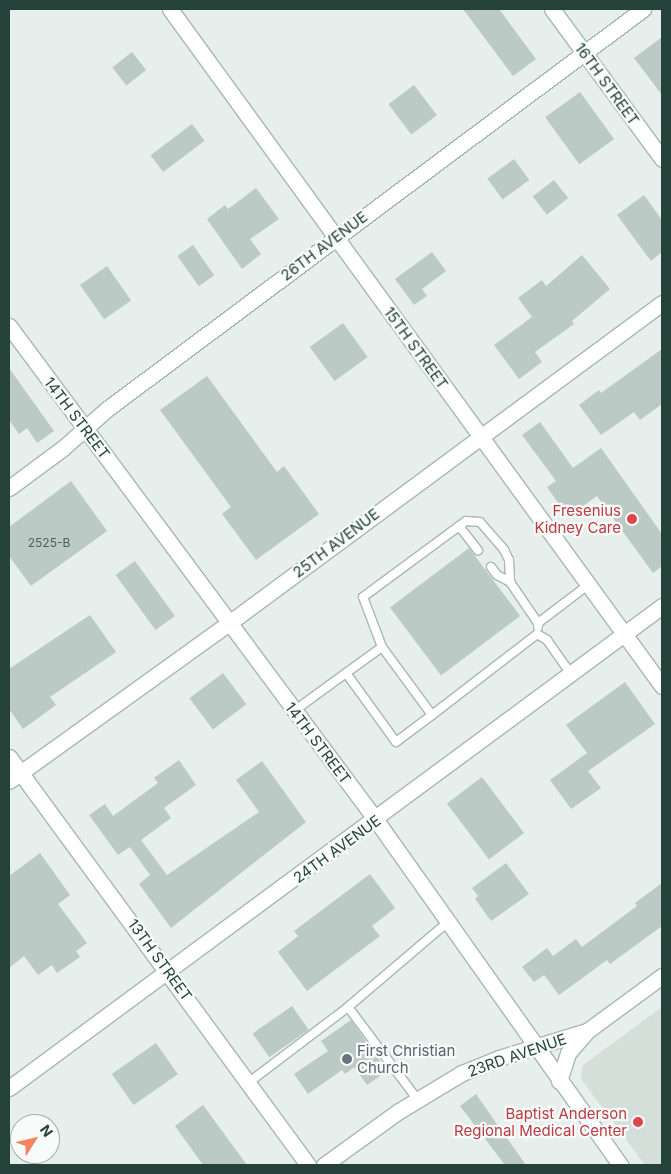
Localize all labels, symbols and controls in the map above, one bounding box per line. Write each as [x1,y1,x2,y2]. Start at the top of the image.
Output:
street label: 16TH STREET [571,39,643,129]
street label: 26TH AVENUE [277,208,371,284]
street label: 15TH STREET [380,303,452,393]
street label: 14TH STREET [40,374,114,462]
place label: Fresenius Kidney Care [534,501,621,536]
street label: 25TH AVENUE [289,505,383,581]
marker: Fresenius Kidney Care [625,512,639,526]
house number: 2525-B [28,536,70,550]
street label: 14TH STREET [281,699,355,787]
street label: 24TH AVENUE [290,811,384,887]
street label: 13TH STREET [124,915,196,1005]
street label: 23RD AVENUE [465,1030,569,1080]
place label: First Christian Church [357,1041,455,1076]
marker: First Christian Church [341,1053,353,1065]
place label: Baptist Anderson Regional Medical Center [454,1104,627,1139]
north arrow [10,1114,60,1164]
marker: Baptist Anderson Regional Medical Center [631,1115,645,1129]
text: N [37,1121,57,1140]

